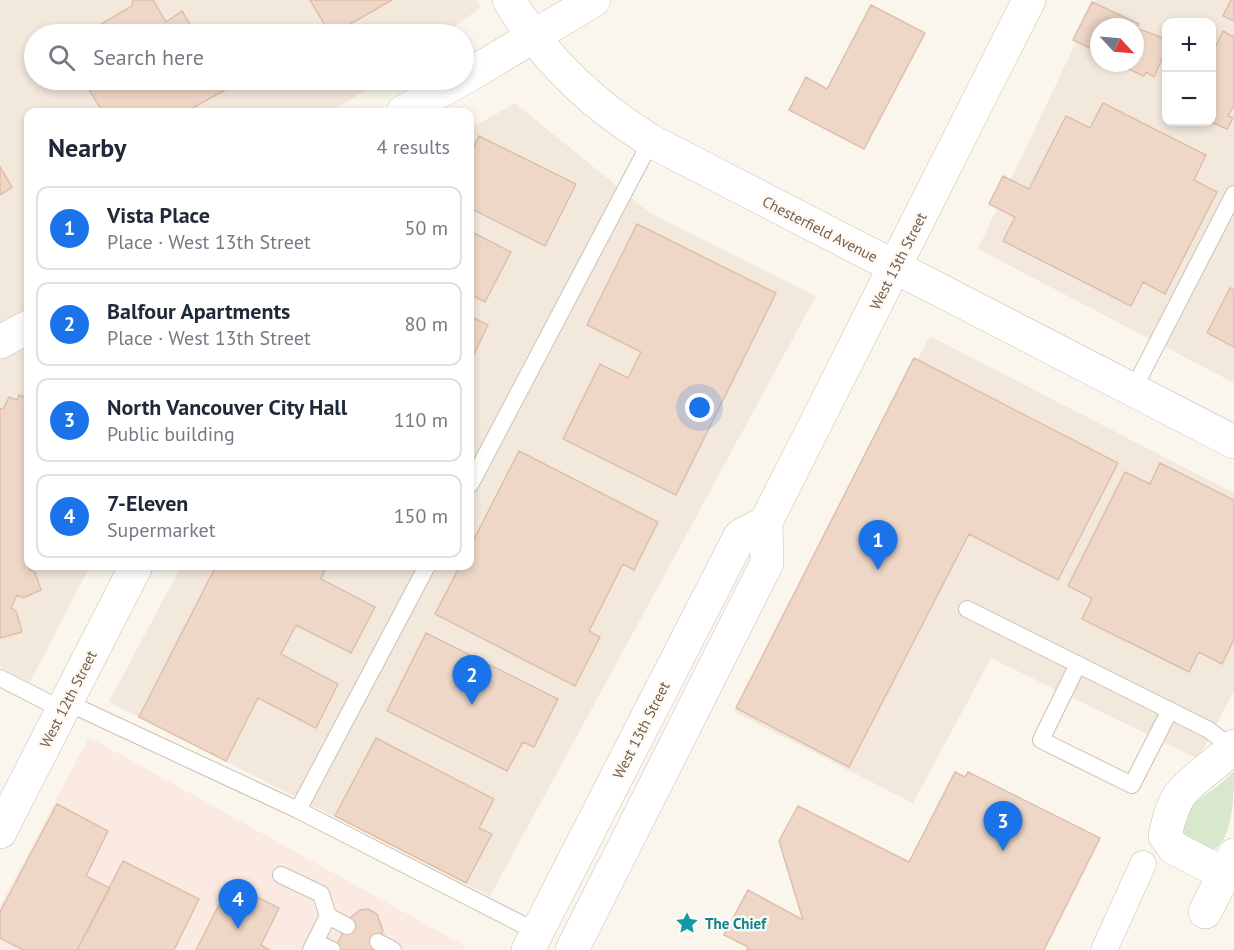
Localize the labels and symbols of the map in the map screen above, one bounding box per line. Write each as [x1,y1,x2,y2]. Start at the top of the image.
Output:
north arrow [1090,18,1144,72]
street label: Chesterfield Avenue [759,192,881,266]
street label: West 13th Street [865,209,931,313]
your location [685,393,714,422]
pin: 1 [858,520,898,570]
street label: West 12th Street [35,647,101,751]
pin: 2 [452,656,492,705]
street label: West 13th Street [608,678,674,782]
pin: 3 [984,802,1022,851]
pin: 4 [218,880,258,929]
place icon: The Chief [674,910,700,936]
place label: The Chief [705,914,767,933]

